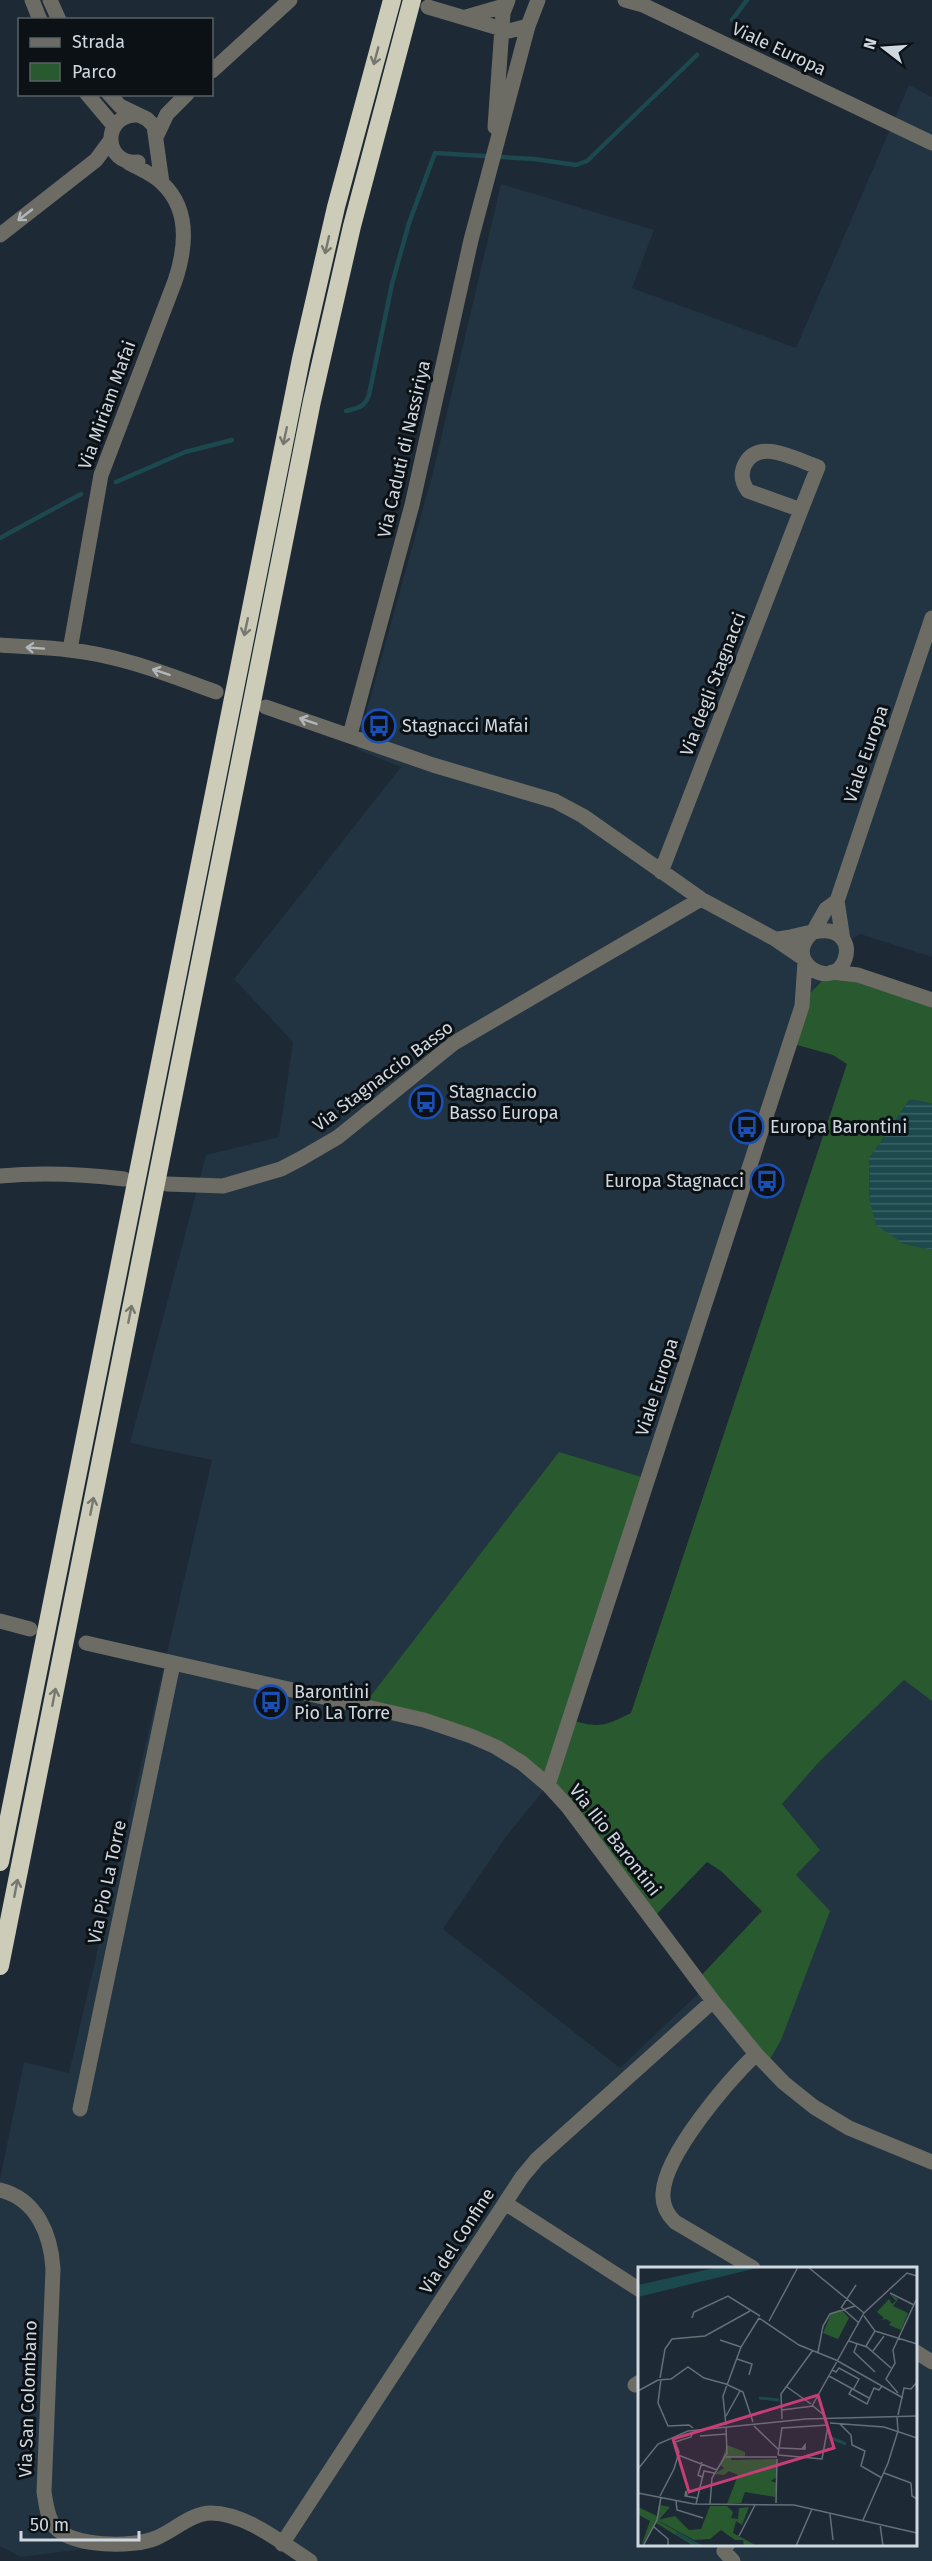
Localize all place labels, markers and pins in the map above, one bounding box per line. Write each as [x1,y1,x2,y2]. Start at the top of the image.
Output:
bus stop icon: Stagnacci Mafai [361,708,397,744]
place label: Stagnacci Mafai [402,715,529,737]
place label: Stagnaccio Basso Europa [449,1081,559,1124]
bus stop icon: Stagnaccio Basso Europa [408,1084,444,1120]
bus stop icon: Europa Barontini [729,1109,765,1145]
place label: Europa Barontini [770,1116,907,1138]
bus stop icon: Europa Stagnacci [749,1163,785,1199]
place label: Europa Stagnacci [605,1170,744,1192]
place label: Barontini Pio La Torre [294,1681,390,1724]
bus stop icon: Barontini Pio La Torre [253,1684,289,1720]

